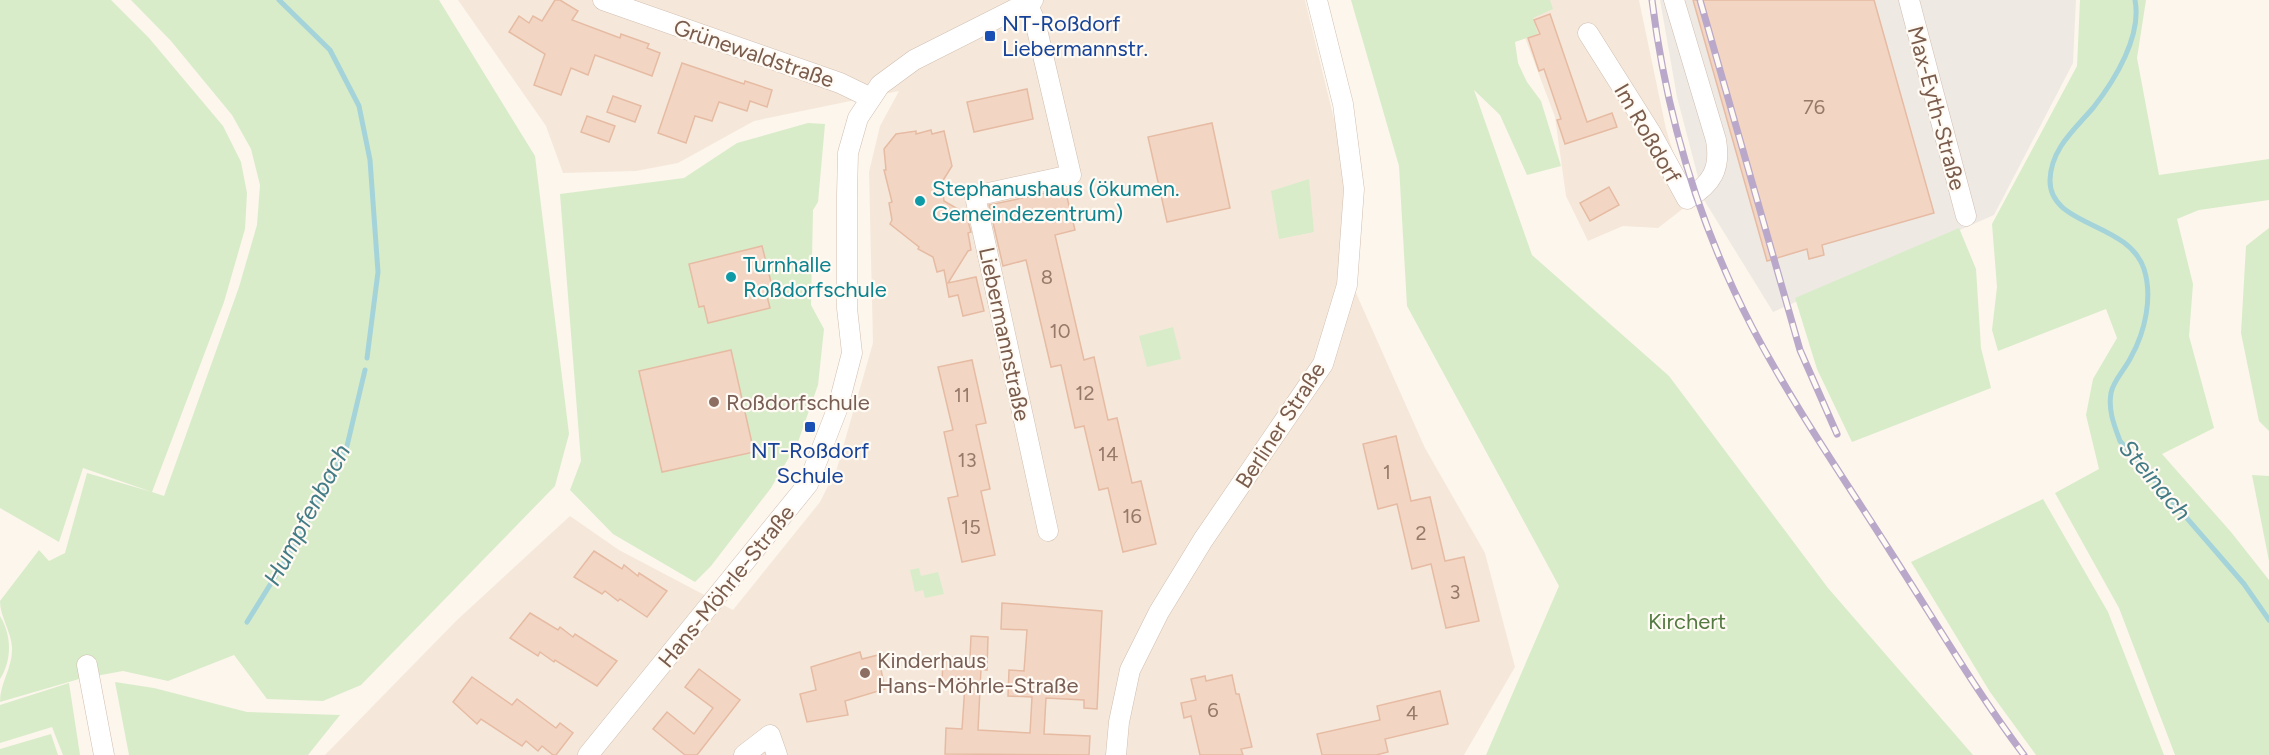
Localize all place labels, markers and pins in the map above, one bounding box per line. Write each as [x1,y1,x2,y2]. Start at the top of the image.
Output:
place label: NT-Roßdorf Liebermannstr. [1002,10,1148,62]
marker: NT-Roßdorf Liebermannstr. [983,29,997,43]
place label: Stephanushaus (ökumen. Gemeindezentrum) [932,175,1180,227]
marker: Stephanushaus (ökumen. Gemeindezentrum) [913,194,927,208]
place label: Turnhalle Roßdorfschule [743,251,887,303]
marker: Turnhalle Roßdorfschule [724,270,738,284]
place label: Roßdorfschule [726,389,870,416]
marker: Roßdorfschule [707,395,721,409]
marker: NT-Roßdorf Schule [803,420,817,434]
place label: NT-Roßdorf Schule [751,437,870,489]
place label: Kinderhaus Hans-Möhrle-Straße [877,647,1078,699]
marker: Kinderhaus Hans-Möhrle-Straße [858,666,872,680]

